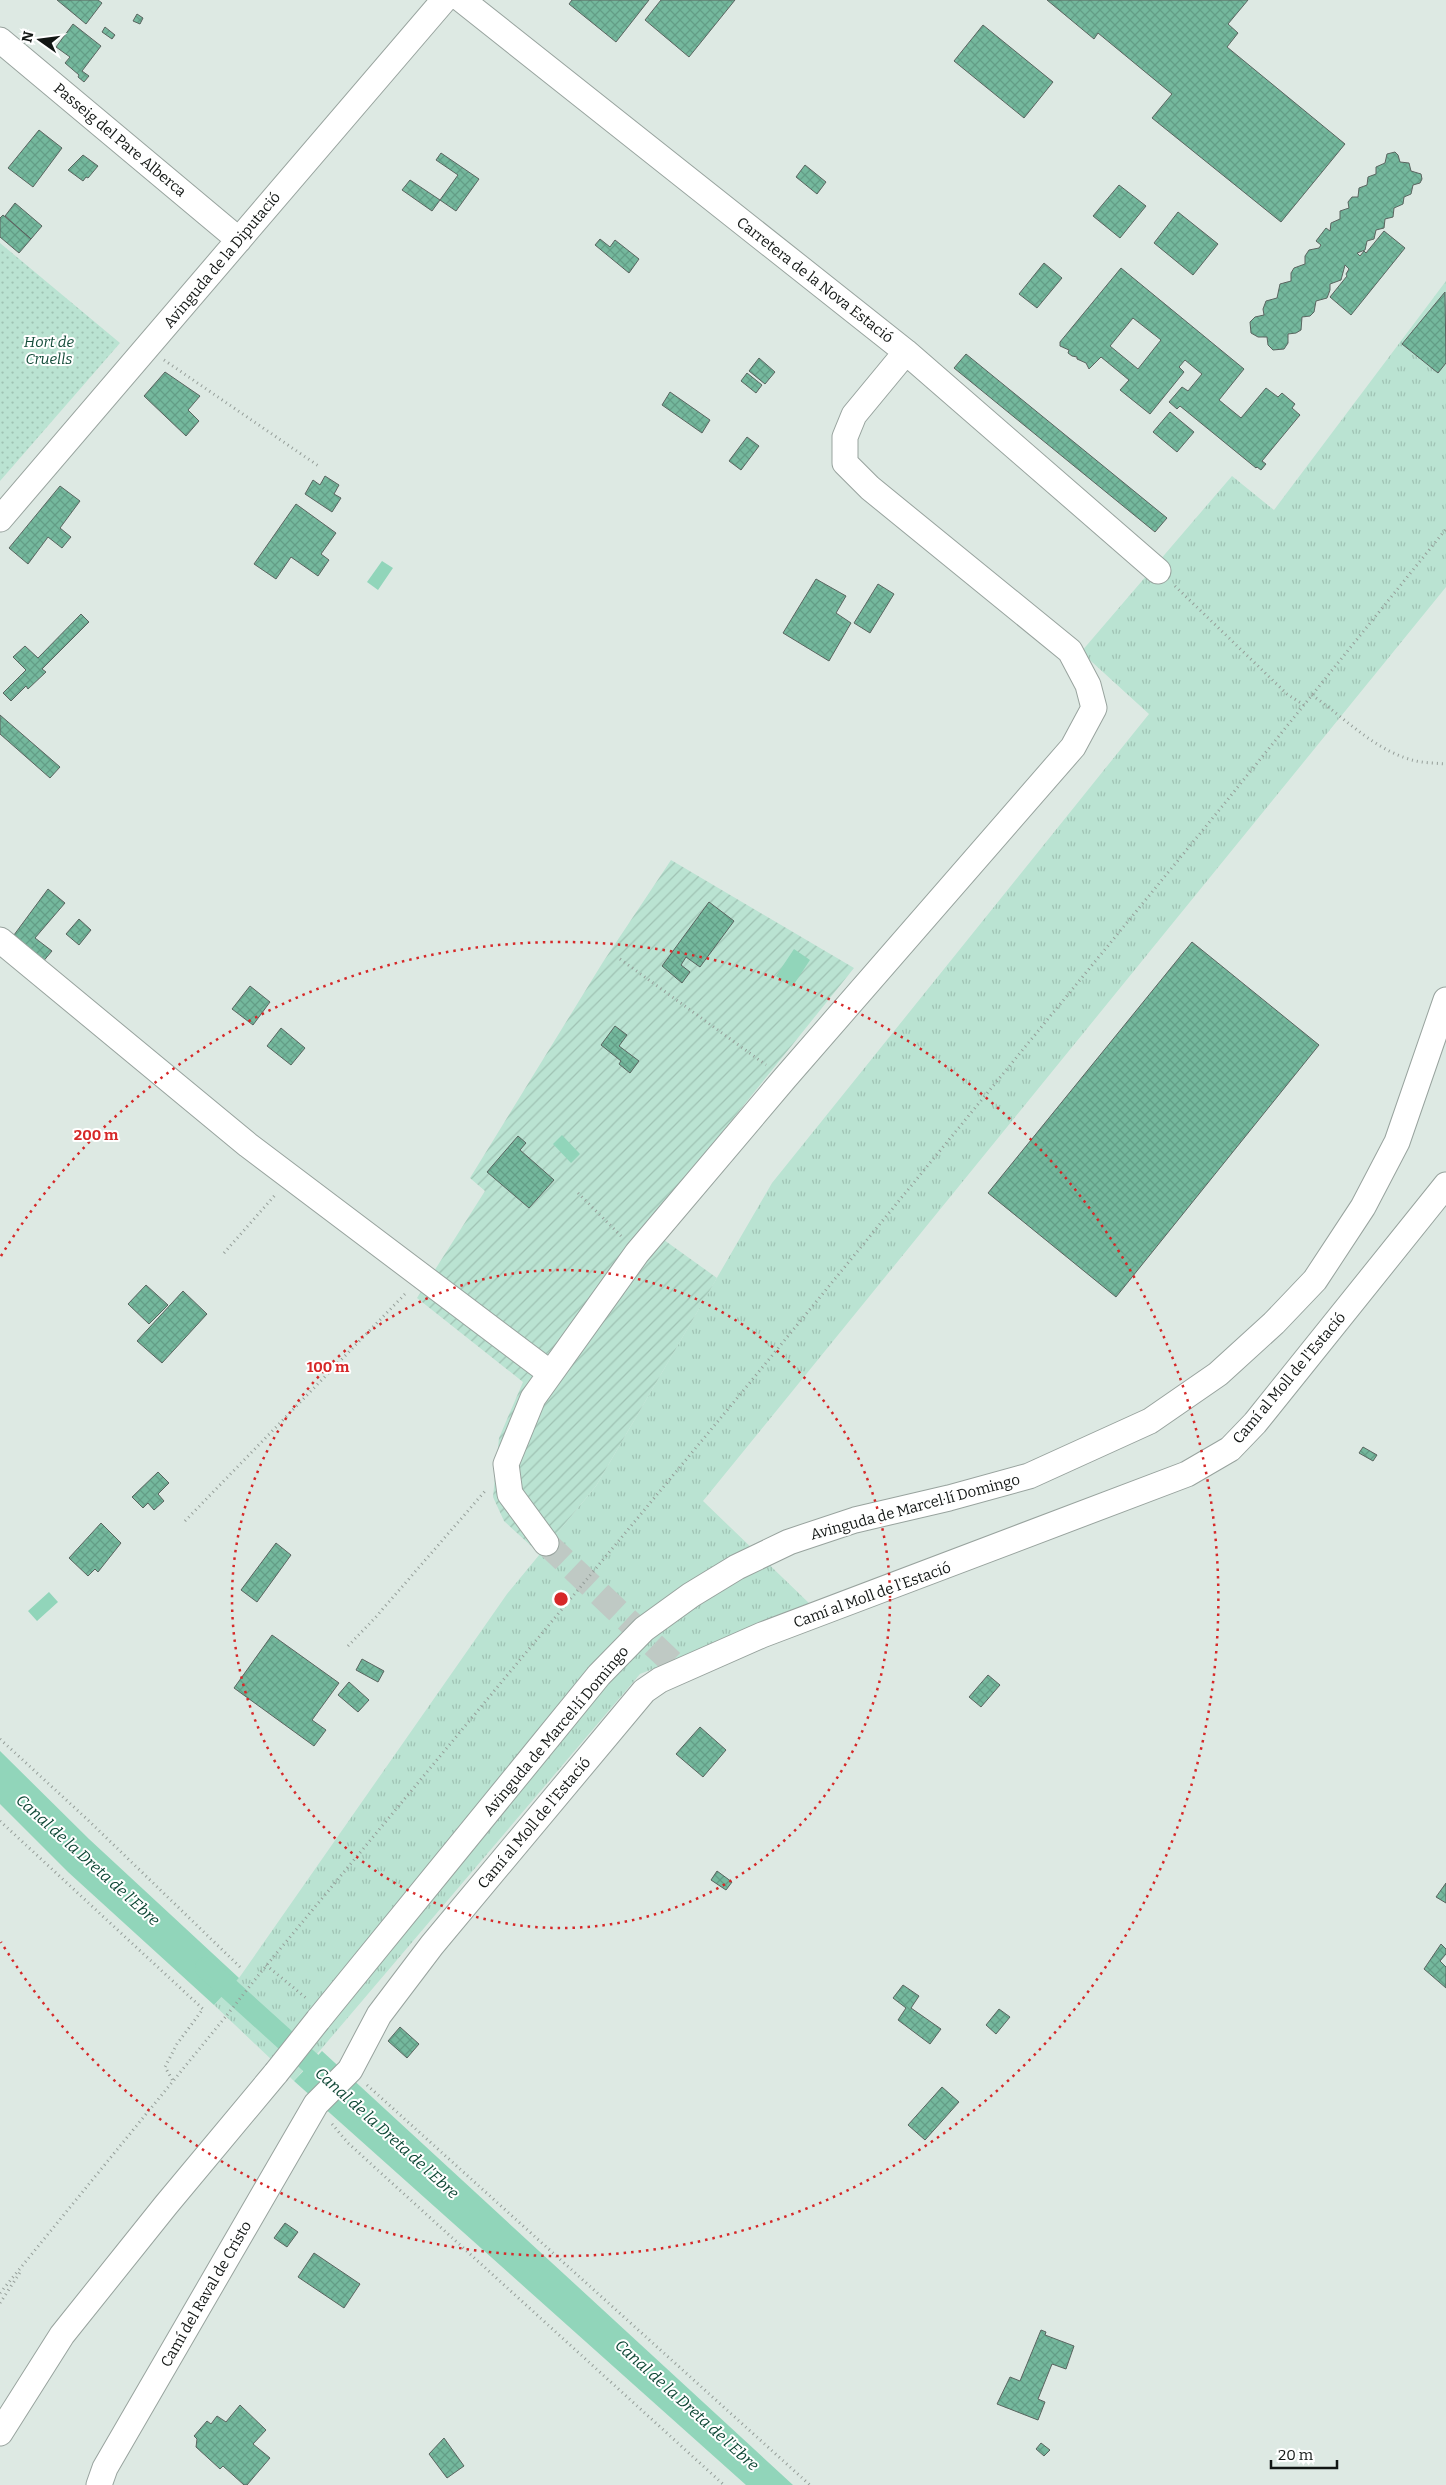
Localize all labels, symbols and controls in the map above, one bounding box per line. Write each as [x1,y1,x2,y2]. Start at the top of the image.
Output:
north arrow [15,15,65,65]
text: N [18,29,37,44]
street label: Passeig del Pare Alberca [50,79,190,201]
street label: Avinguda de la Diputació [160,188,284,332]
street label: Carretera de la Nova Estació [733,213,897,347]
park label: Hort de Cruells [24,333,75,368]
text: 200 m [74,1126,119,1144]
street label: Camí al Moll de l'Estació [1229,1309,1349,1447]
text: 100 m [307,1358,350,1376]
street label: Avinguda de Marcel·lí Domingo [808,1470,1022,1544]
street label: Camí al Moll de l'Estació [791,1558,953,1632]
centre of rings [552,1590,570,1608]
street label: Avinguda de Marcel·lí Domingo [480,1642,632,1820]
street label: Camí al Moll de l'Estació [474,1754,594,1892]
water label: Canal de la Dreta de l'Ebre [12,1790,164,1930]
water label: Canal de la Dreta de l'Ebre [311,2063,463,2203]
street label: Camí del Raval de Cristo [157,2218,255,2370]
water label: Canal de la Dreta de l'Ebre [611,2335,763,2475]
scale bar [1271,2438,1337,2470]
text: 20 m [1278,2446,1314,2464]

